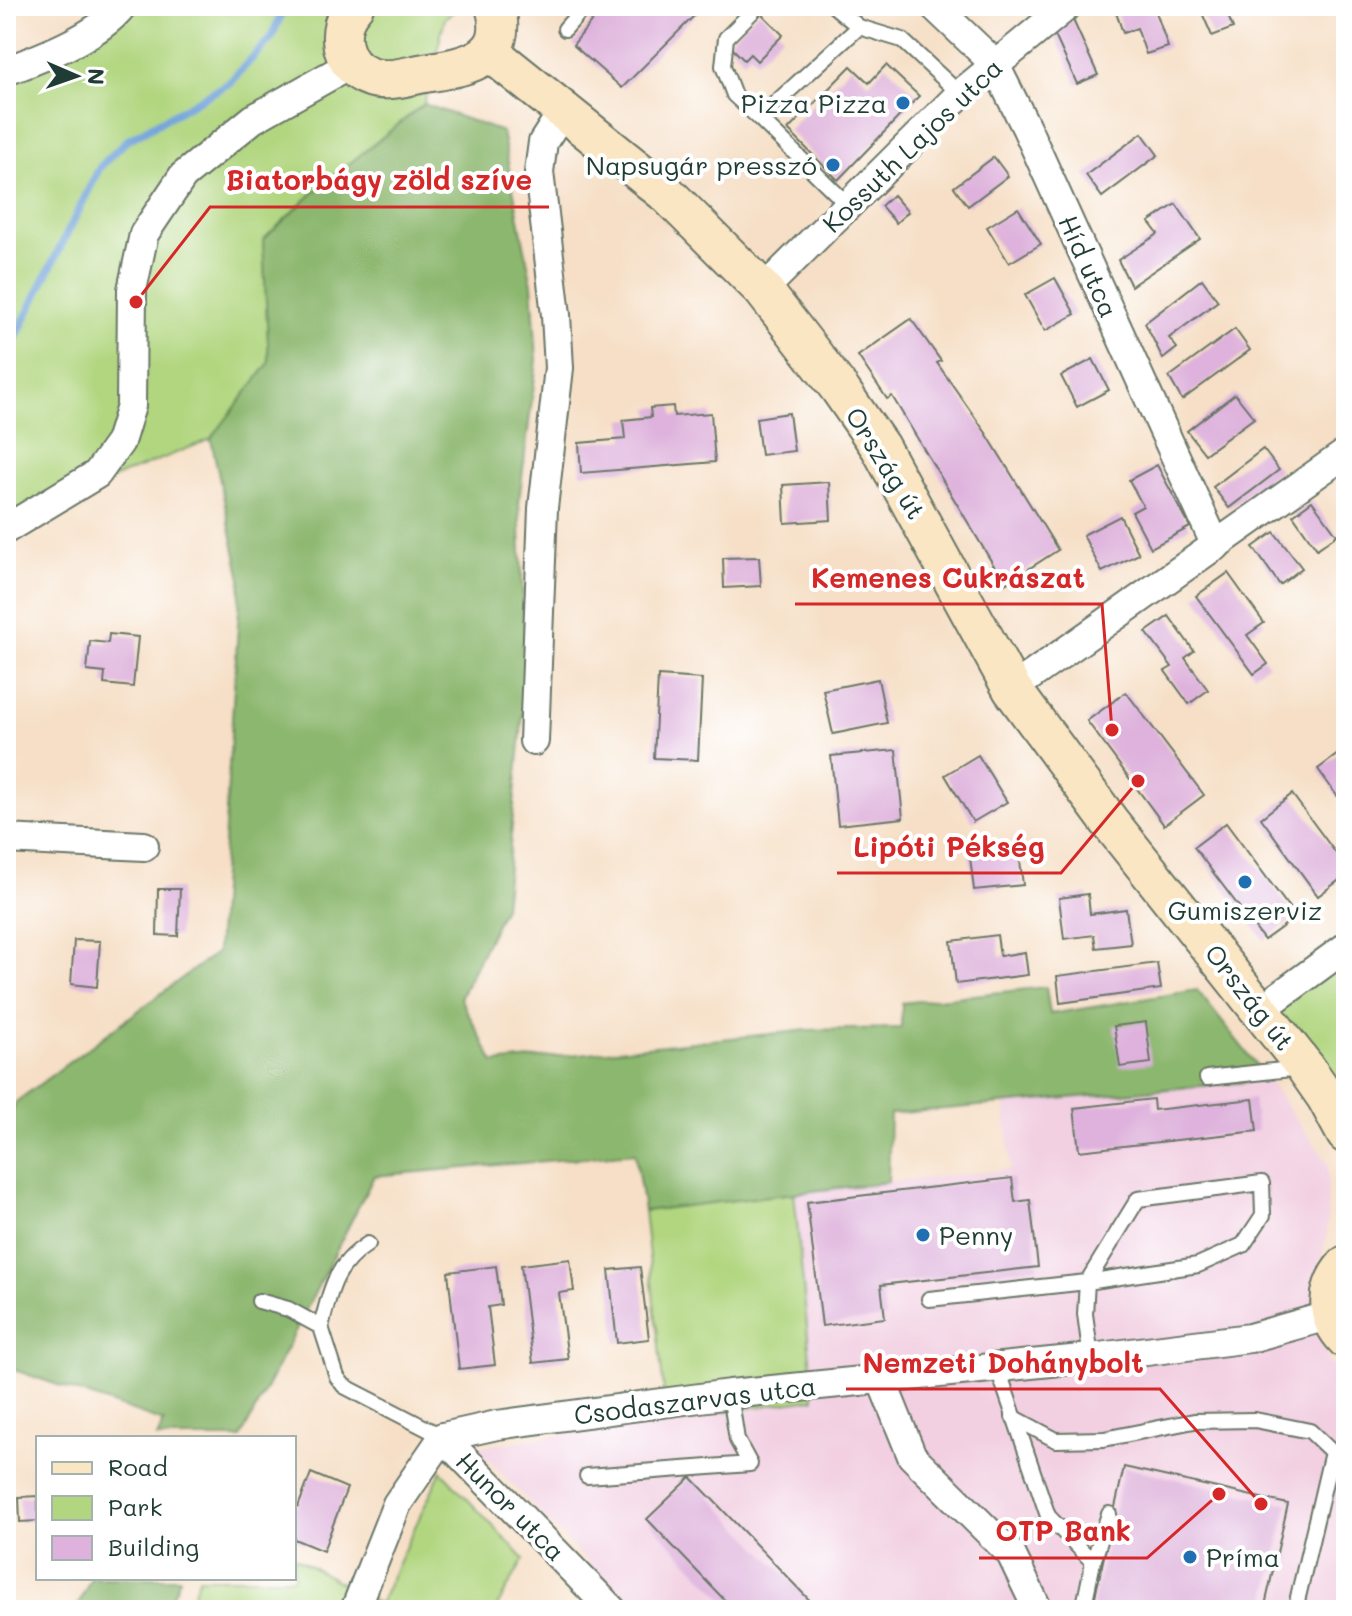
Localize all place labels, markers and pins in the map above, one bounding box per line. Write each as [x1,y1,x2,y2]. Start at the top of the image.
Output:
place label: Pizza Pizza [741,86,887,120]
marker: Pizza Pizza [894,94,912,112]
place label: Napsugár presszó [586,148,817,182]
callout: Biatorbágy zöld szíve [210,155,549,207]
marker: Napsugár presszó [824,156,842,174]
callout: Kemenes Cukrászat [795,552,1102,604]
callout: Lipóti Pékség [837,821,1061,873]
marker: Gumiszerviz [1236,873,1254,891]
place label: Gumiszerviz [1168,893,1322,927]
place label: Penny [939,1218,1013,1252]
marker: Penny [914,1226,932,1244]
callout: Nemzeti Dohánybolt [846,1337,1160,1389]
callout: OTP Bank [979,1506,1147,1558]
place label: Príma [1206,1540,1280,1574]
marker: Príma [1181,1548,1199,1566]

